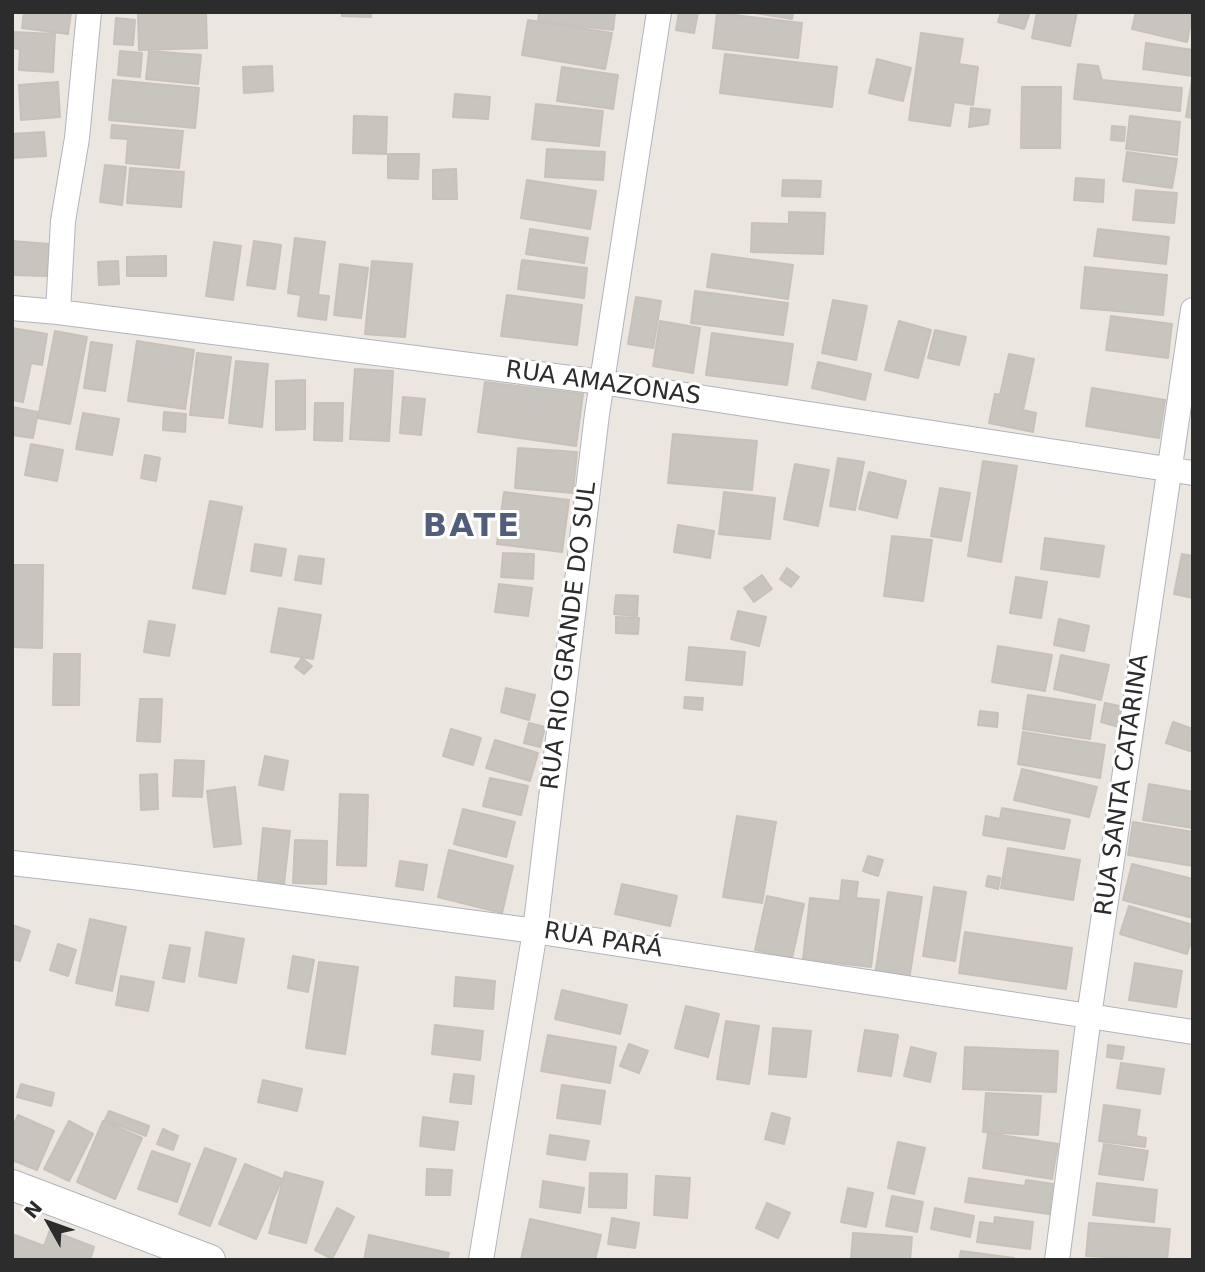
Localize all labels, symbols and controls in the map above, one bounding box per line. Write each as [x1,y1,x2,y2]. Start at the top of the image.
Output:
street label: RUA AMAZONAS [504,356,702,412]
street label: RUA RIO GRANDE DO SUL [537,481,603,791]
district label: BATE [423,509,521,547]
street label: RUA SANTA CATARINA [1090,652,1156,918]
street label: RUA PARÁ [542,917,664,965]
north arrow [14,1188,84,1258]
text: N [19,1196,46,1223]

